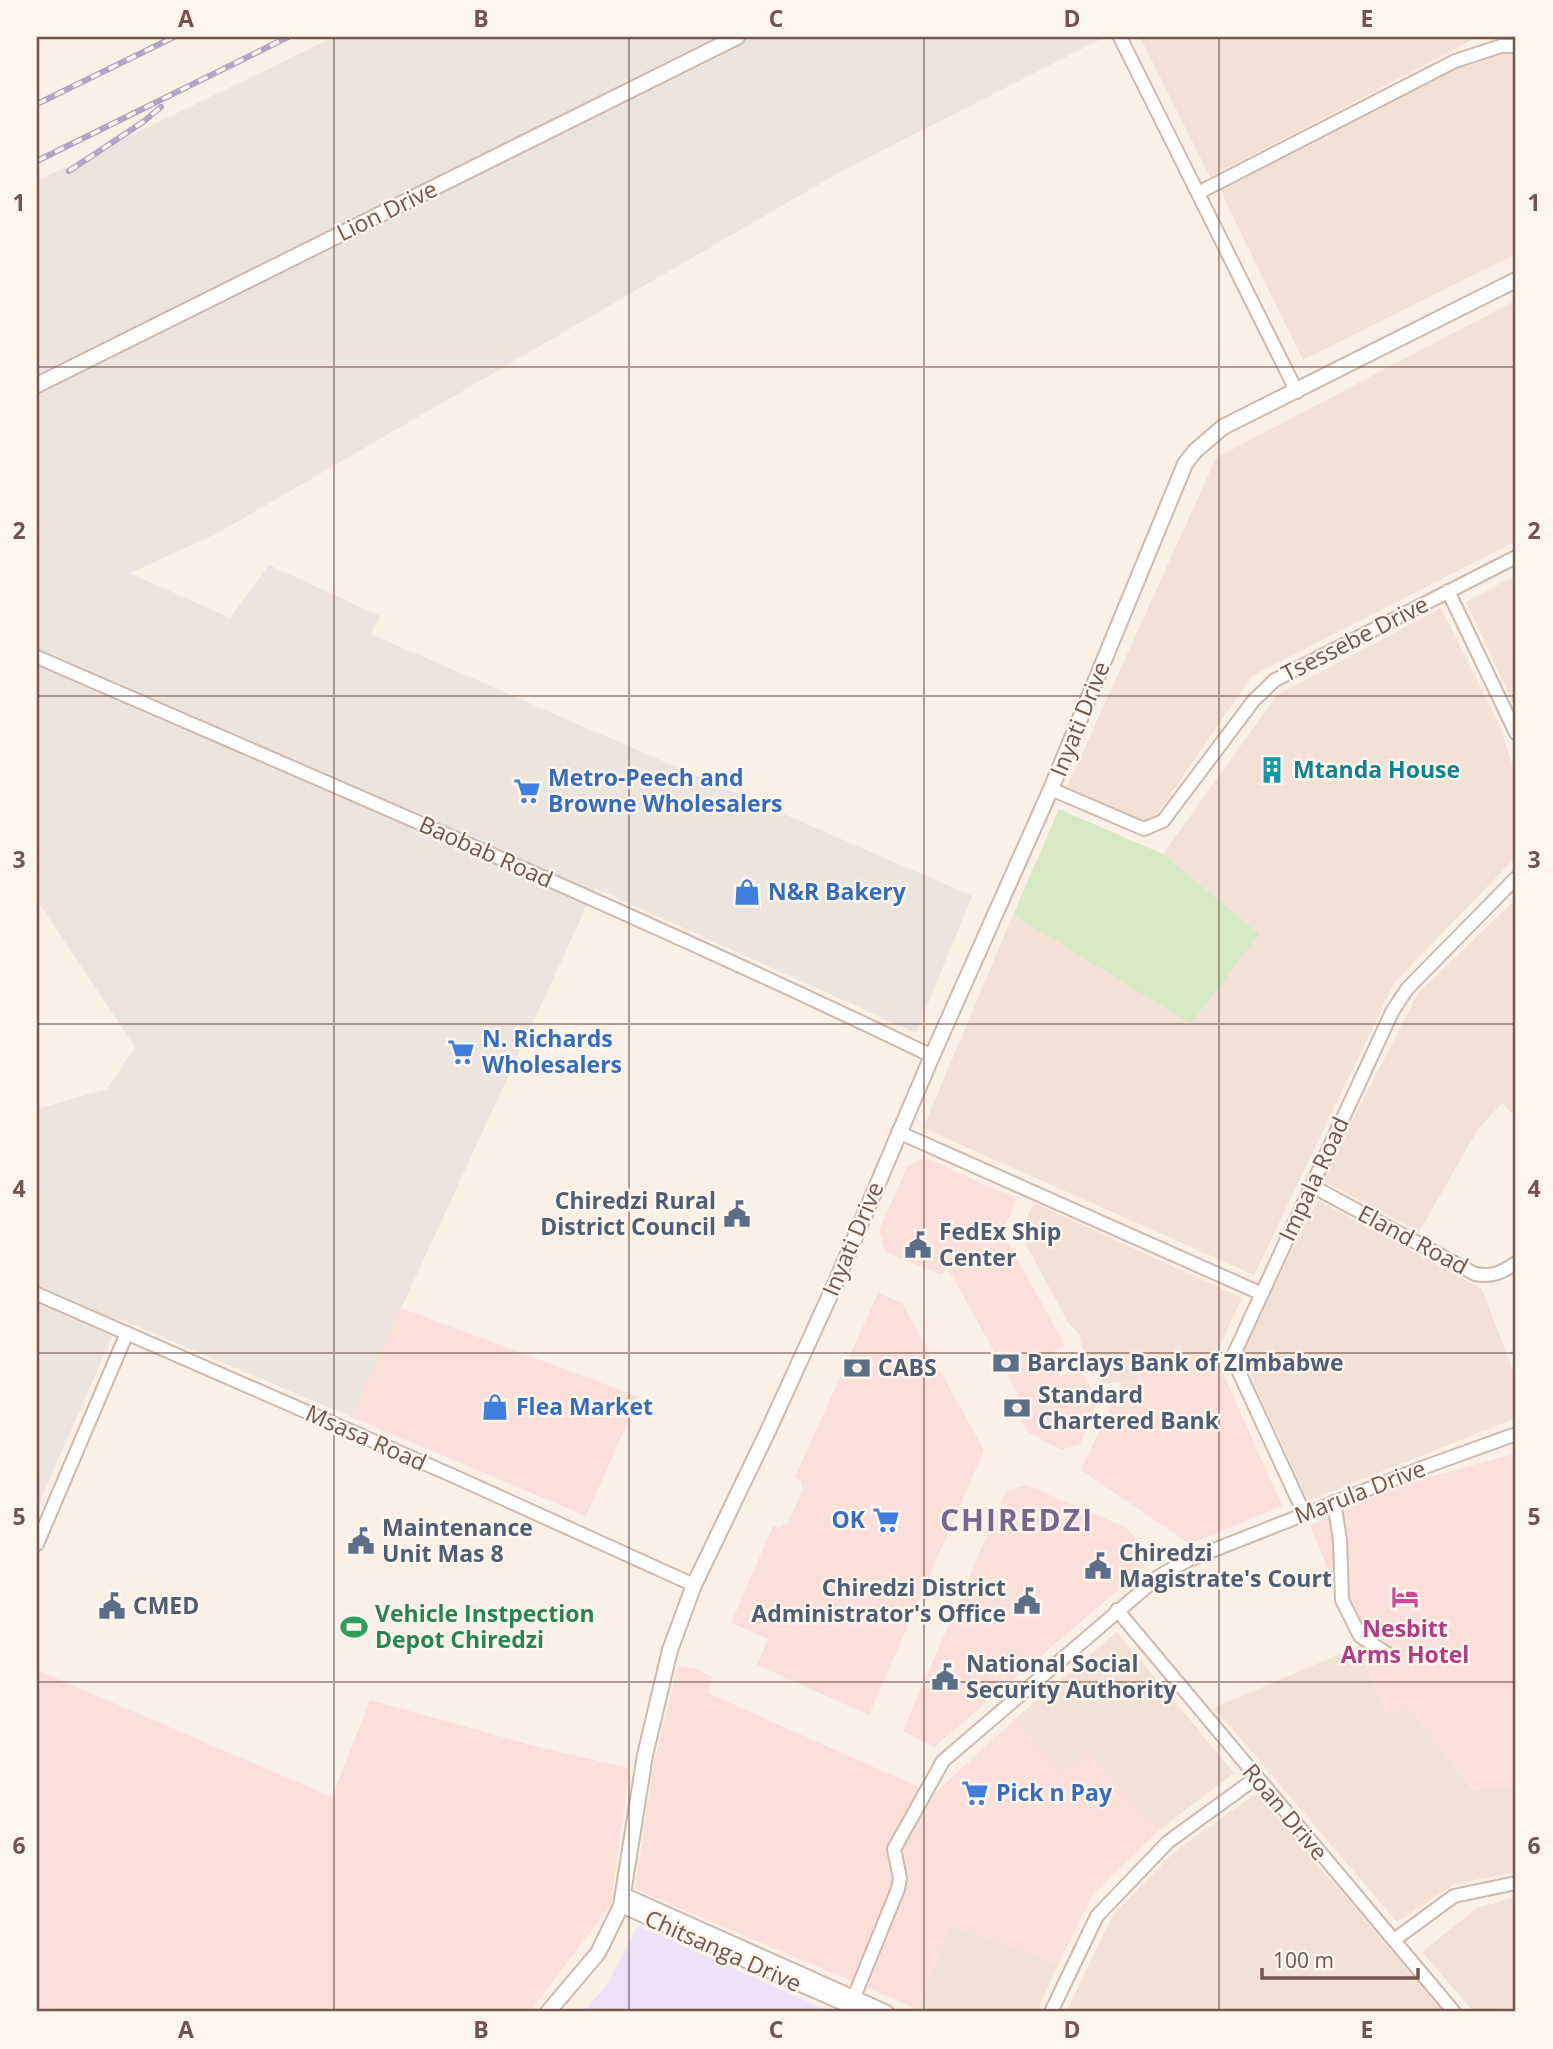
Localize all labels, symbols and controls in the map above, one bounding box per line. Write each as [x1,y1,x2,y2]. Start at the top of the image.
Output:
text: A [178,2,194,34]
text: B [473,2,489,34]
text: C [769,2,783,34]
text: D [1063,2,1081,34]
text: E [1361,2,1373,34]
street label: Lion Drive [331,172,442,248]
text: 1 [12,186,26,218]
text: 1 [1527,186,1541,218]
text: 2 [12,514,26,546]
text: 2 [1527,514,1541,546]
street label: Tsessebe Drive [1276,587,1433,689]
street label: Inyati Drive [1042,656,1117,781]
place label: Mtanda House [1293,753,1460,785]
building icon: Mtanda House [1257,755,1287,785]
place label: Metro-Peech and Browne Wholesalers [548,761,783,819]
supermarket icon: Metro-Peech and Browne Wholesalers [512,776,542,806]
street label: Baobab Road [414,807,558,895]
text: 3 [12,843,26,875]
text: 3 [1527,843,1541,875]
place label: N&R Bakery [768,875,907,907]
shop icon: N&R Bakery [732,877,762,907]
place label: N. Richards Wholesalers [482,1022,622,1080]
supermarket icon: N. Richards Wholesalers [446,1037,476,1067]
street label: Impala Road [1270,1111,1356,1246]
text: 4 [12,1172,26,1204]
text: 4 [1527,1172,1541,1204]
street label: Inyati Drive [814,1177,890,1301]
place label: Chiredzi Rural District Council [540,1184,716,1242]
street label: Eland Road [1353,1197,1474,1282]
public building icon: Chiredzi Rural District Council [722,1199,752,1229]
place label: FedEx Ship Center [939,1215,1061,1273]
public building icon: FedEx Ship Center [903,1230,933,1260]
place label: Barclays Bank of ZImbabwe [1027,1346,1344,1378]
bank icon: Barclays Bank of ZImbabwe [991,1348,1021,1378]
place label: CABS [878,1351,937,1383]
bank icon: CABS [842,1353,872,1383]
place label: Standard Chartered Bank [1038,1378,1220,1436]
place label: Flea Market [516,1390,653,1422]
shop icon: Flea Market [480,1392,510,1422]
bank icon: Standard Chartered Bank [1002,1393,1032,1423]
street label: Msasa Road [301,1396,432,1478]
street label: Marula Drive [1290,1451,1430,1531]
district label: CHIREDZI [940,1499,1094,1540]
text: 5 [12,1500,26,1532]
text: 5 [1527,1500,1541,1532]
place label: OK [831,1503,866,1535]
supermarket icon: OK [871,1505,901,1535]
place label: Maintenance Unit Mas 8 [382,1511,533,1569]
public building icon: Maintenance Unit Mas 8 [346,1526,376,1556]
place label: Chiredzi Magistrate's Court [1119,1536,1332,1594]
public building icon: Chiredzi Magistrate's Court [1083,1551,1113,1581]
place label: Chiredzi District Administrator's Office [751,1571,1006,1629]
hotel icon: Nesbitt Arms Hotel [1390,1582,1420,1612]
public building icon: Chiredzi District Administrator's Office [1012,1586,1042,1616]
place label: CMED [133,1589,199,1621]
public building icon: CMED [97,1591,127,1621]
place label: Vehicle Instpection Depot Chiredzi [375,1597,595,1655]
sports icon: Vehicle Instpection Depot Chiredzi [339,1612,369,1642]
place label: Nesbitt Arms Hotel [1341,1612,1469,1670]
place label: National Social Security Authority [966,1647,1177,1705]
public building icon: National Social Security Authority [930,1662,960,1692]
street label: Roan Drive [1236,1756,1336,1867]
place label: Pick n Pay [996,1776,1113,1808]
supermarket icon: Pick n Pay [960,1778,990,1808]
text: 6 [12,1829,26,1861]
text: 6 [1527,1829,1541,1861]
street label: Chitsanga Drive [640,1901,807,1999]
scale bar [1262,1937,1418,1981]
text: 100 m [1273,1946,1334,1974]
text: A [178,2013,194,2045]
text: B [473,2013,489,2045]
text: C [769,2013,783,2045]
text: D [1063,2013,1081,2045]
text: E [1361,2013,1373,2045]

